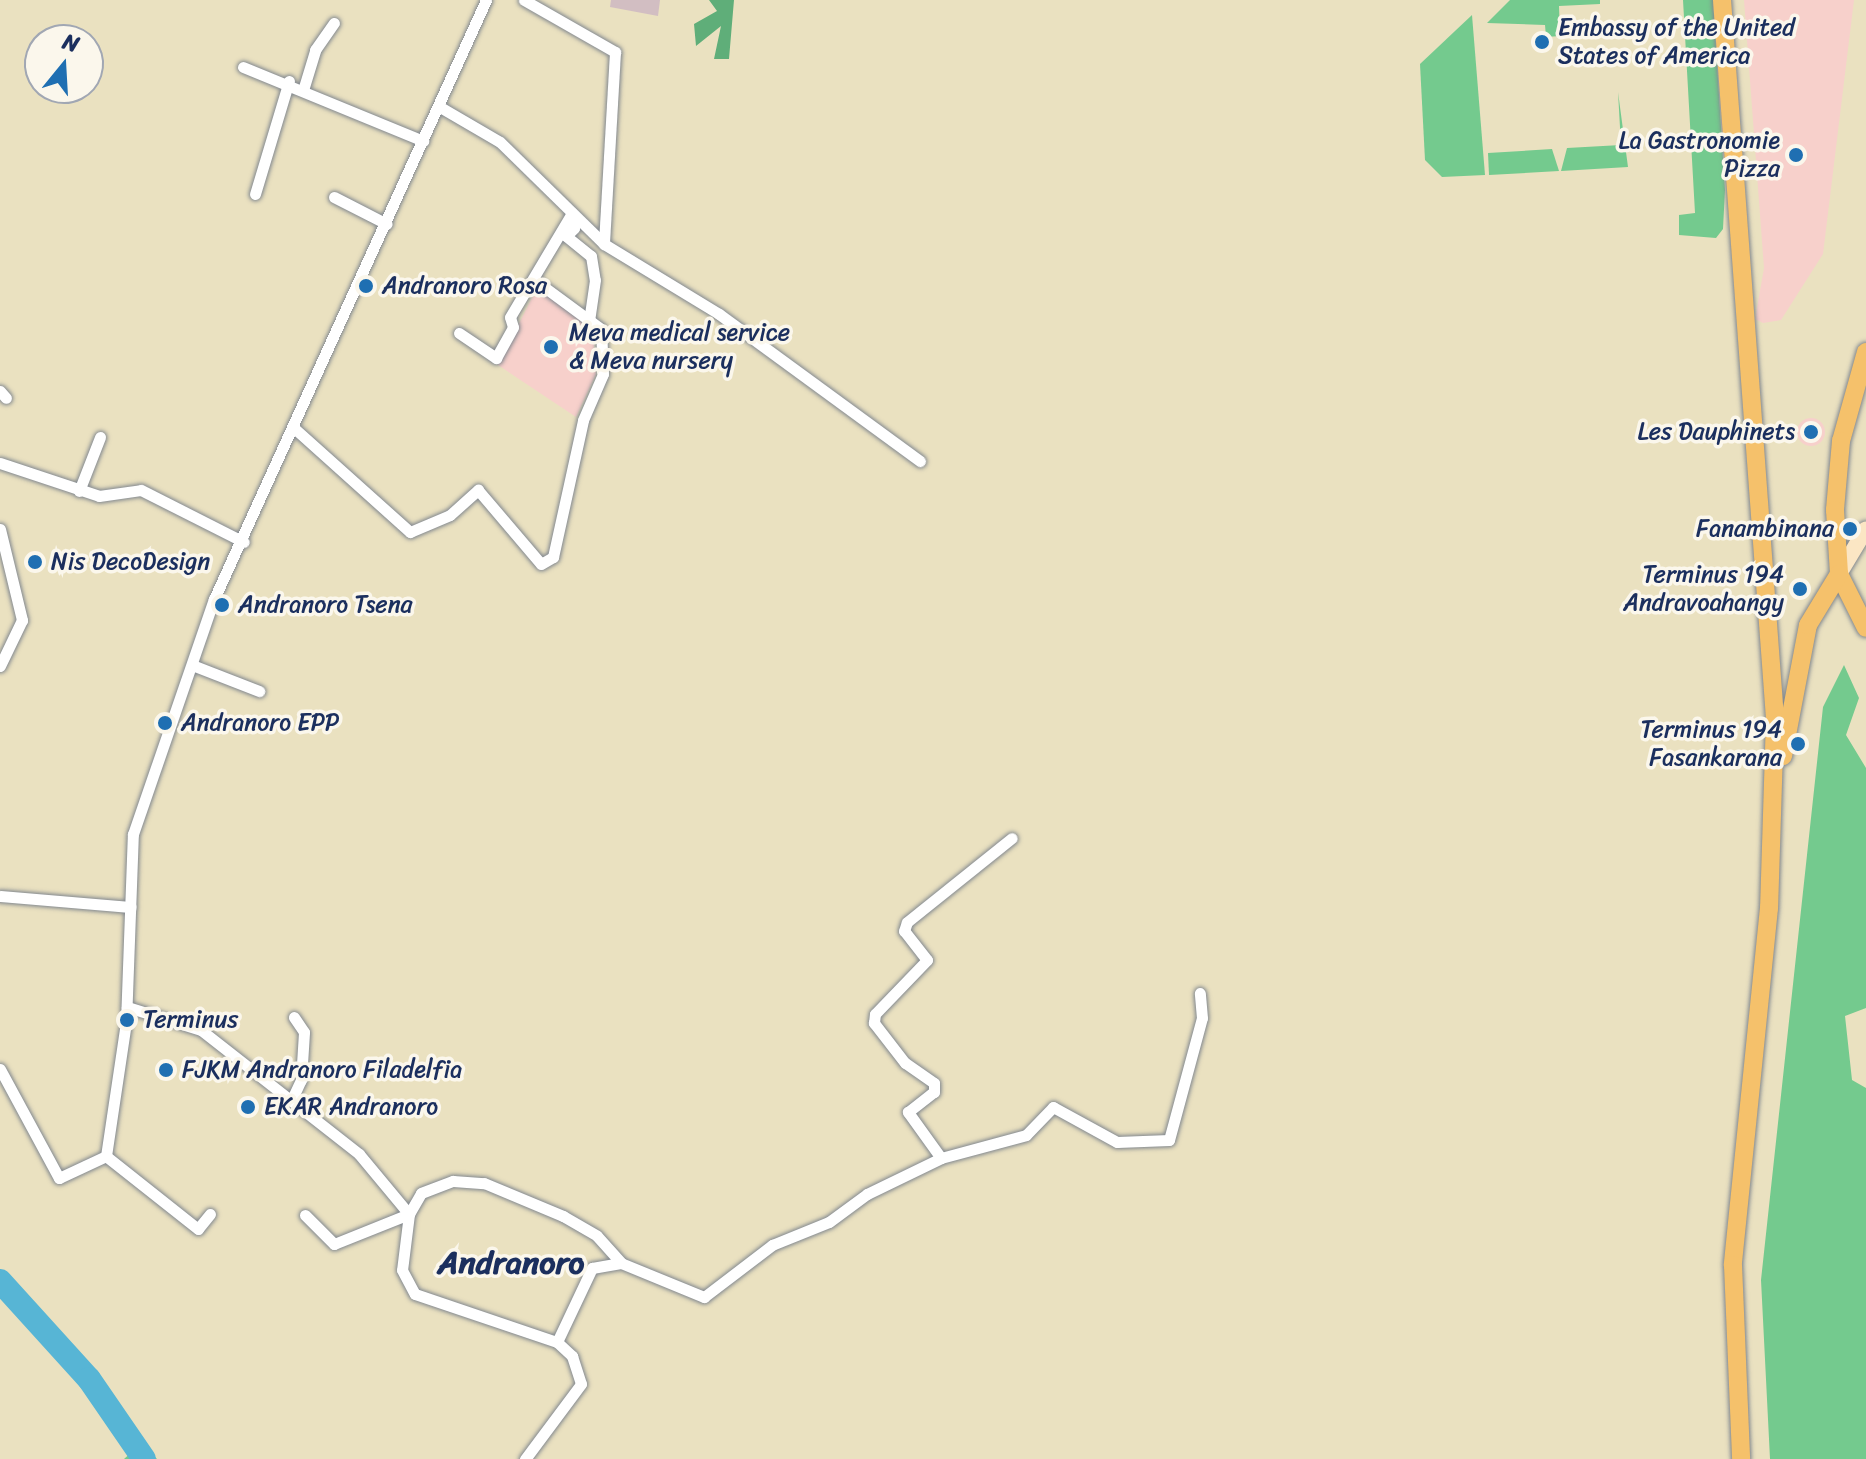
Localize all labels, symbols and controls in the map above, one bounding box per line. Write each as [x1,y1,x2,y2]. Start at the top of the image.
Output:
place label: Embassy of the United States of America [1558,14,1796,70]
text: N [58,22,84,64]
north arrow [24,24,104,104]
marker: Embassy of the United States of America [1533,33,1551,51]
place label: La Gastronomie Pizza [1618,127,1780,183]
marker: La Gastronomie Pizza [1787,146,1805,164]
place label: Andranoro Rosa [382,272,548,300]
marker: Andranoro Rosa [357,277,375,295]
place label: Meva medical service & Meva nursery [569,319,792,375]
marker: Meva medical service & Meva nursery [540,336,562,358]
place label: Les Dauphinets [1636,418,1795,446]
marker: Les Dauphinets [1802,423,1820,441]
place label: Fanambinana [1696,515,1834,543]
marker: Fanambinana [1841,520,1859,538]
place label: Nis DecoDesign [51,548,211,576]
marker: Nis DecoDesign [26,553,44,571]
place label: Terminus 194 Andravoahangy [1623,561,1784,617]
marker: Terminus 194 Andravoahangy [1791,580,1809,598]
place label: Andranoro Tsena [238,591,414,619]
marker: Andranoro Tsena [213,596,231,614]
place label: Andranoro EPP [181,709,339,737]
marker: Andranoro EPP [156,714,174,732]
place label: Terminus 194 Fasankarana [1640,716,1782,772]
marker: Terminus 194 Fasankarana [1789,735,1807,753]
place label: Terminus [143,1006,238,1034]
marker: Terminus [118,1011,136,1029]
place label: FJKM Andranoro Filadelfia [182,1056,462,1084]
marker: FJKM Andranoro Filadelfia [157,1061,175,1079]
place label: EKAR Andranoro [264,1093,438,1121]
marker: EKAR Andranoro [239,1098,257,1116]
district label: Andranoro [438,1244,584,1282]

